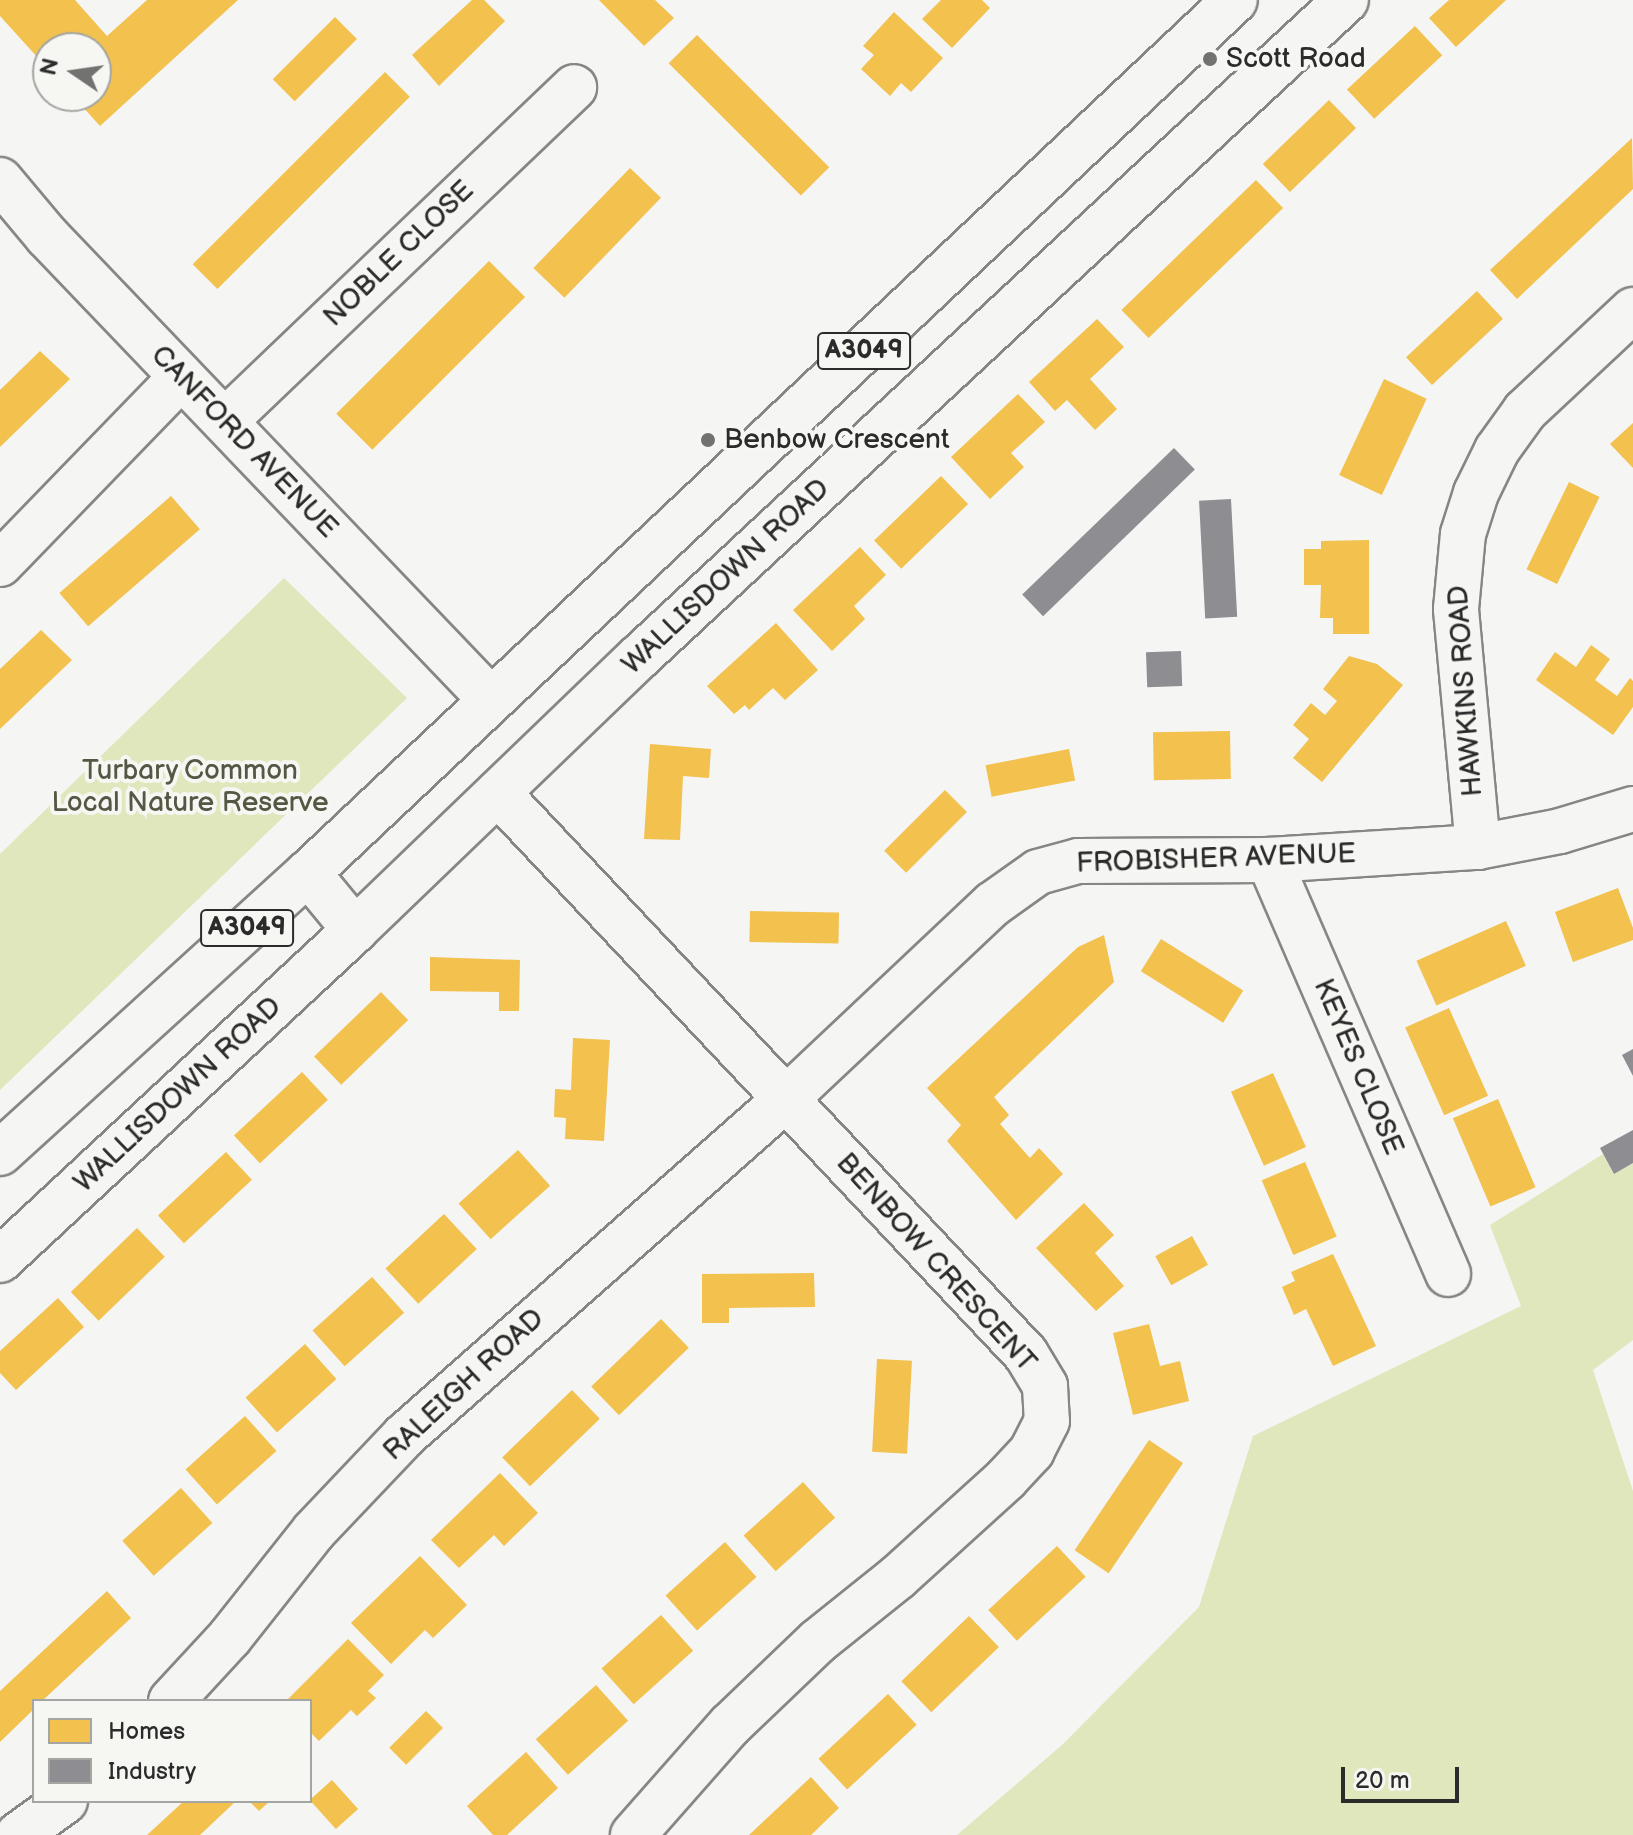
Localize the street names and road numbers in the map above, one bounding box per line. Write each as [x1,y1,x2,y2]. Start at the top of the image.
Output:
street label: NOBLE CLOSE [317,174,481,334]
road number: A3049 [816,329,912,373]
street label: CANFORD AVENUE [144,339,344,545]
street label: WALLISDOWN ROAD [615,472,837,682]
street label: HAWKINS ROAD [1442,584,1490,798]
street label: FROBISHER AVENUE [1076,837,1356,881]
road number: A3049 [199,906,295,950]
street label: KEYES CLOSE [1306,974,1410,1160]
street label: WALLISDOWN ROAD [67,990,289,1200]
street label: BENBOW CRESCENT [829,1147,1043,1379]
street label: RALEIGH ROAD [377,1302,551,1468]

